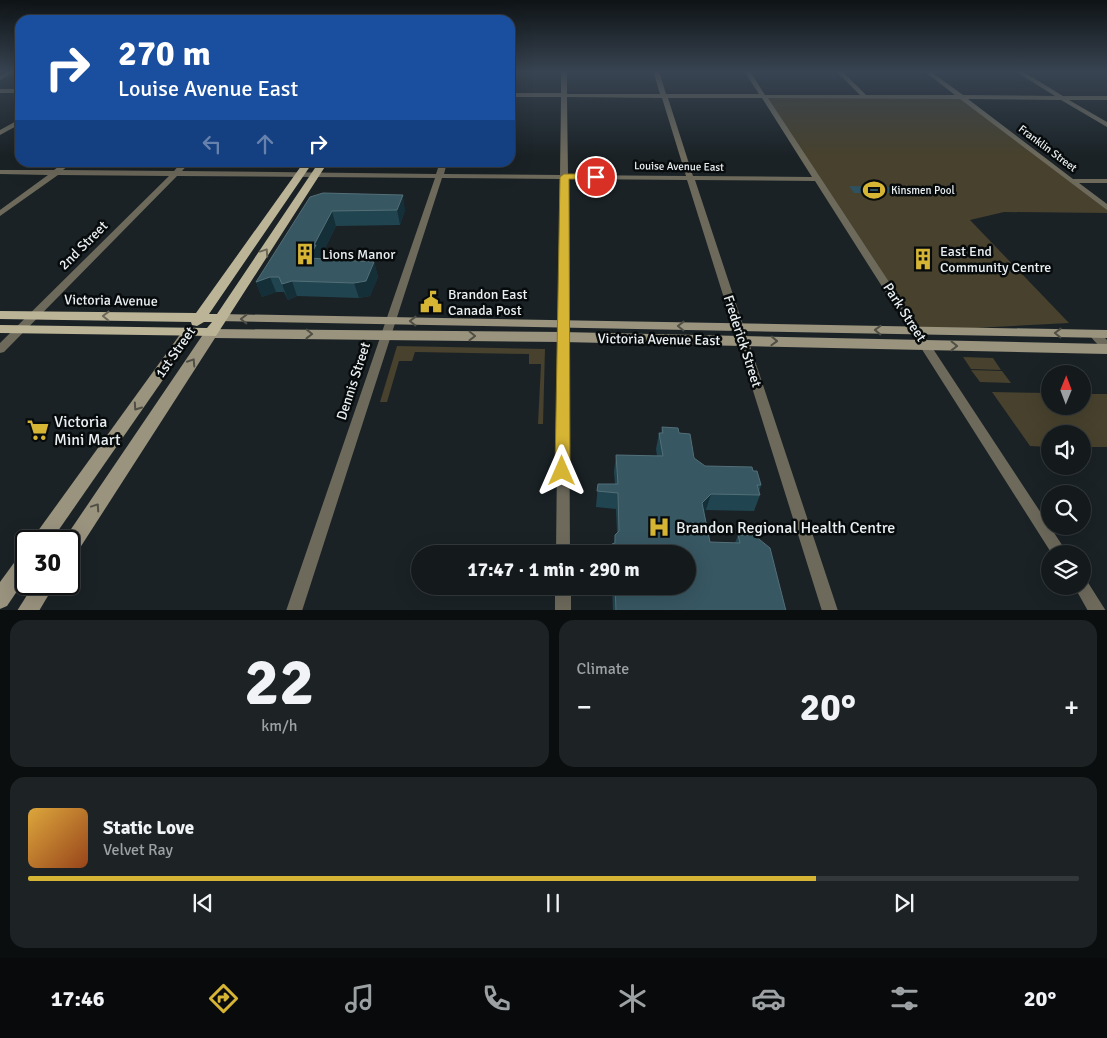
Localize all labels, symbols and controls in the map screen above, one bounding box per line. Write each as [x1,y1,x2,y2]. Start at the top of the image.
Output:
text: 270 m [118,32,211,75]
icon: right [35,35,100,100]
text: Louise Avenue East [118,75,298,102]
street label: Franklin Street [1016,122,1080,175]
icon: left [198,130,226,158]
icon: ahead [251,130,279,158]
icon: right [304,130,332,158]
pin [575,156,617,198]
street label: Louise Avenue East [634,159,724,174]
icon: arrive [582,163,610,191]
sports icon: Kinsmen Pool [861,177,887,203]
place label: Kinsmen Pool [891,184,955,197]
street label: 2nd Street [55,217,111,273]
building icon: Lions Manor [292,241,318,267]
place label: East End Community Centre [940,243,1051,276]
place label: Lions Manor [322,246,396,263]
building icon: East End Community Centre [910,246,936,272]
one-way arrow [259,248,268,258]
street label: Park Street [879,280,930,345]
place label: Brandon East Canada Post [448,286,528,319]
public building icon: Brandon East Canada Post [418,289,444,315]
street label: Victoria Avenue [64,291,158,310]
street label: Frederick Street [720,293,765,389]
one-way arrow [102,311,110,321]
one-way arrow [240,314,248,324]
one-way arrow [409,316,417,326]
one-way arrow [677,320,685,331]
street label: 1st Street [152,324,199,381]
one-way arrow [874,325,882,335]
one-way arrow [1054,328,1062,338]
one-way arrow [306,329,314,340]
street label: Victoria Avenue East [598,330,721,349]
one-way arrow [468,331,476,341]
one-way arrow [771,336,779,347]
street label: Dennis Street [333,340,374,422]
one-way arrow [950,341,958,351]
one-way arrow [185,359,195,368]
north arrow [1041,365,1091,415]
map controls [1041,365,1091,595]
one-way arrow [134,401,143,411]
place label: Victoria Mini Mart [54,412,121,450]
supermarket icon: Victoria Mini Mart [25,417,51,443]
button: sound [1041,425,1091,475]
position arrow [535,444,587,496]
button: search [1041,485,1091,535]
one-way arrow [90,503,99,513]
hospital icon: Brandon Regional Health Centre [646,514,672,540]
place label: Brandon Regional Health Centre [676,518,895,538]
speed limit sign: 30 [15,530,80,595]
button: layers [1041,545,1091,595]
text: 17:47 · 1 min · 290 m [467,558,640,582]
text: 22 [244,643,314,723]
text: Climate [577,659,629,679]
text: 20° [800,684,856,731]
text: − [577,690,592,724]
text: + [1064,690,1079,724]
text: km/h [261,716,297,736]
text: Static Love [103,816,194,840]
text: Velvet Ray [103,840,173,860]
icon: previous [189,889,217,917]
icon: pause [539,889,567,917]
icon: next [890,889,918,917]
icon: directions [206,981,241,1016]
icon: music [342,981,377,1016]
icon: phone [479,981,514,1016]
icon: climate [615,981,650,1016]
icon: car [751,981,786,1016]
icon: filters [887,981,922,1016]
text: 17:46 [51,985,105,1012]
text: 20° [1024,985,1056,1012]

